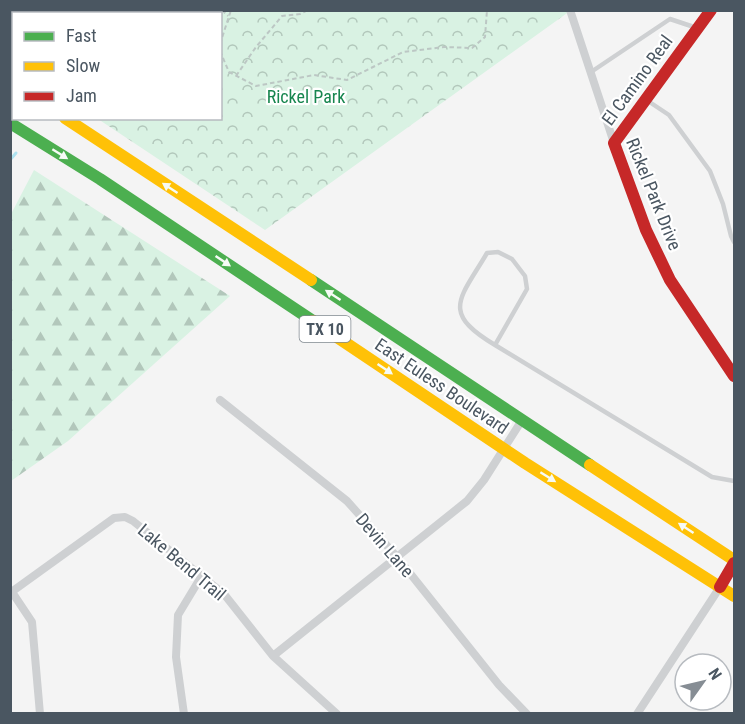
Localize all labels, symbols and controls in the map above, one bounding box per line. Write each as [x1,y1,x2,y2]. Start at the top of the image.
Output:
legend [12,12,222,120]
text: Fast [66,25,97,46]
street label: El Camino Real [597,31,677,129]
text: Slow [66,55,101,76]
text: Jam [66,85,97,106]
park label: Rickel Park [267,86,345,107]
street label: Rickel Park Drive [622,135,686,253]
one-way arrow [52,148,68,159]
one-way arrow [162,182,178,193]
one-way arrow [215,255,231,266]
one-way arrow [325,289,341,301]
road number: TX 10 [300,316,350,342]
street label: East Euless Boulevard [371,334,513,438]
one-way arrow [377,364,393,375]
one-way arrow [539,472,556,483]
street label: Devin Lane [352,509,418,581]
street label: Lake Bend Trail [134,519,230,605]
one-way arrow [678,522,694,534]
north arrow [673,652,733,712]
text: N [704,665,726,683]

